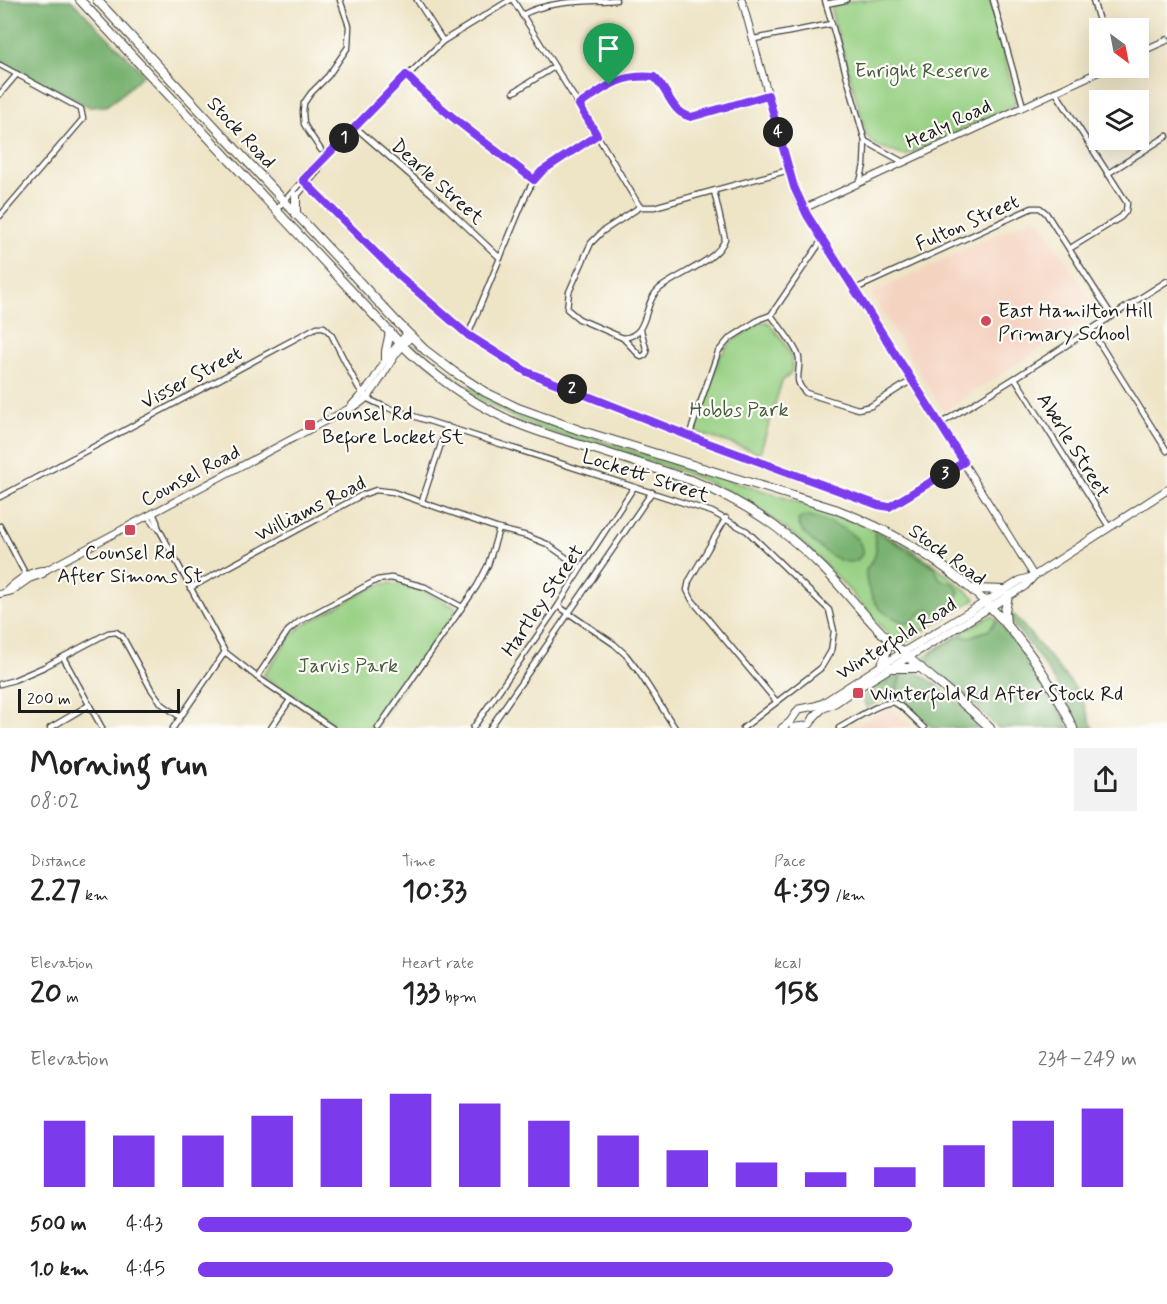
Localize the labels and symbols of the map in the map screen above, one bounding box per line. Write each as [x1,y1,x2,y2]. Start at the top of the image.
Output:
north arrow [1089,18,1149,78]
pin [583,23,634,85]
park label: Enright Reserve [855,58,989,86]
street label: Stock Road [200,91,281,175]
street label: Healy Road [901,93,996,156]
pin: 4 [763,117,793,147]
pin: 1 [329,123,359,153]
street label: Dearle Street [385,133,490,231]
street label: Fulton Street [912,189,1024,258]
place label: East Hamilton Hill Primary School [998,298,1153,348]
marker: East Hamilton Hill Primary School [979,314,993,328]
street label: Visser Street [136,340,247,416]
pin: 2 [557,374,587,404]
street label: Aberle Street [1030,388,1116,504]
park label: Hobbs Park [689,397,789,424]
place label: Counsel Rd Before Locket St [322,401,464,453]
marker: Counsel Rd Before Locket St [303,418,317,432]
street label: Counsel Road [136,439,245,514]
street label: Lockett Street [578,443,713,510]
pin: 3 [930,459,960,489]
street label: Williams Road [251,470,371,549]
street label: Stock Road [903,518,991,593]
marker: Counsel Rd After Simons St [123,523,137,537]
place label: Counsel Rd After Simons St [57,540,203,590]
street label: Hartley Street [496,540,591,662]
street label: Winterfold Road [832,591,963,689]
park label: Jarvis Park [298,653,398,680]
place label: Winterfold Rd After Stock Rd [870,681,1123,710]
scale bar [18,686,180,714]
marker: Winterfold Rd After Stock Rd [851,686,865,700]

